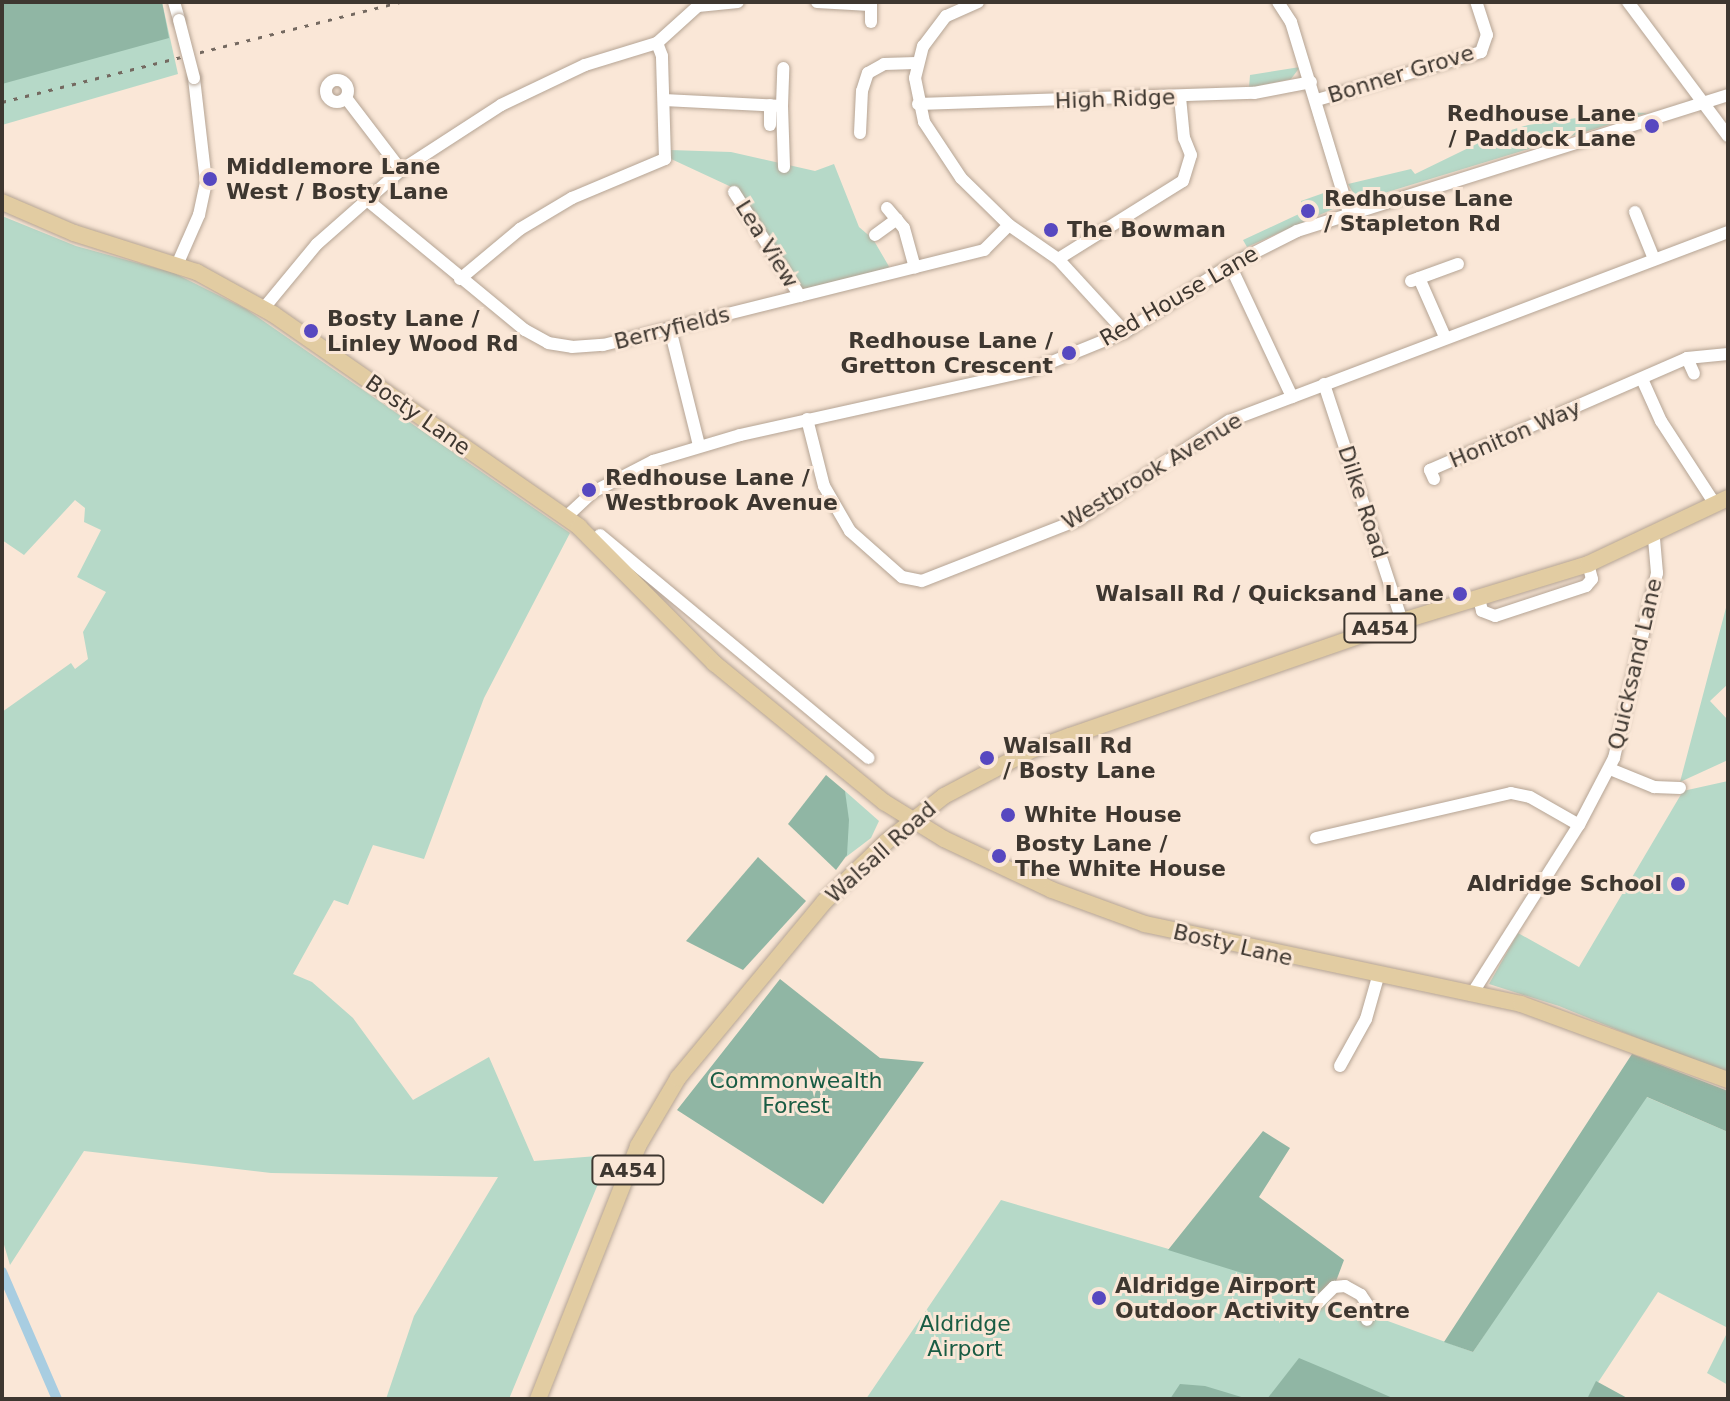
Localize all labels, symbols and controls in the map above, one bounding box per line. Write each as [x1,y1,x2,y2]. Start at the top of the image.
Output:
street label: Bonner Grove [1325,39,1477,109]
street label: High Ridge [1054,84,1176,114]
place label: Redhouse Lane / Paddock Lane [1447,100,1636,152]
marker: Redhouse Lane / Paddock Lane [1643,117,1661,135]
place label: Middlemore Lane West / Bosty Lane [226,153,448,204]
marker: Middlemore Lane West / Bosty Lane [201,170,219,188]
place label: Redhouse Lane / Stapleton Rd [1324,185,1513,236]
street label: Lea View [730,195,804,293]
marker: Redhouse Lane / Stapleton Rd [1299,202,1317,220]
place label: The Bowman [1067,217,1226,243]
marker: The Bowman [1042,221,1060,239]
street label: Red House Lane [1095,240,1263,352]
street label: Berryfields [611,301,733,355]
place label: Bosty Lane / Linley Wood Rd [327,305,518,356]
marker: Bosty Lane / Linley Wood Rd [302,322,320,340]
place label: Redhouse Lane / Gretton Crescent [841,327,1053,378]
marker: Redhouse Lane / Gretton Crescent [1060,344,1078,362]
street label: Bosty Lane [361,369,475,461]
street label: Honiton Way [1445,395,1585,473]
street label: Westbrook Avenue [1057,407,1247,535]
street label: Dilke Road [1332,442,1394,562]
place label: Redhouse Lane / Westbrook Avenue [605,464,838,516]
marker: Redhouse Lane / Westbrook Avenue [580,481,598,499]
street label: Quicksand Lane [1602,576,1668,752]
place label: Walsall Rd / Quicksand Lane [1095,581,1444,607]
marker: Walsall Rd / Quicksand Lane [1451,585,1469,603]
road number: A454 [1342,612,1418,644]
place label: Walsall Rd / Bosty Lane [1003,732,1156,784]
marker: Walsall Rd / Bosty Lane [978,749,996,767]
street label: Walsall Road [820,796,942,908]
place label: White House [1024,802,1182,828]
marker: White House [999,806,1017,824]
place label: Bosty Lane / The White House [1015,830,1226,882]
marker: Bosty Lane / The White House [990,847,1008,865]
place label: Aldridge School [1467,871,1662,897]
marker: Aldridge School [1669,875,1687,893]
street label: Bosty Lane [1171,918,1295,972]
park label: Commonwealth Forest [710,1067,882,1118]
road number: A454 [590,1154,666,1186]
place label: Aldridge Airport Outdoor Activity Centre [1115,1272,1410,1324]
marker: Aldridge Airport Outdoor Activity Centre [1090,1289,1108,1307]
park label: Aldridge Airport [919,1310,1011,1362]

